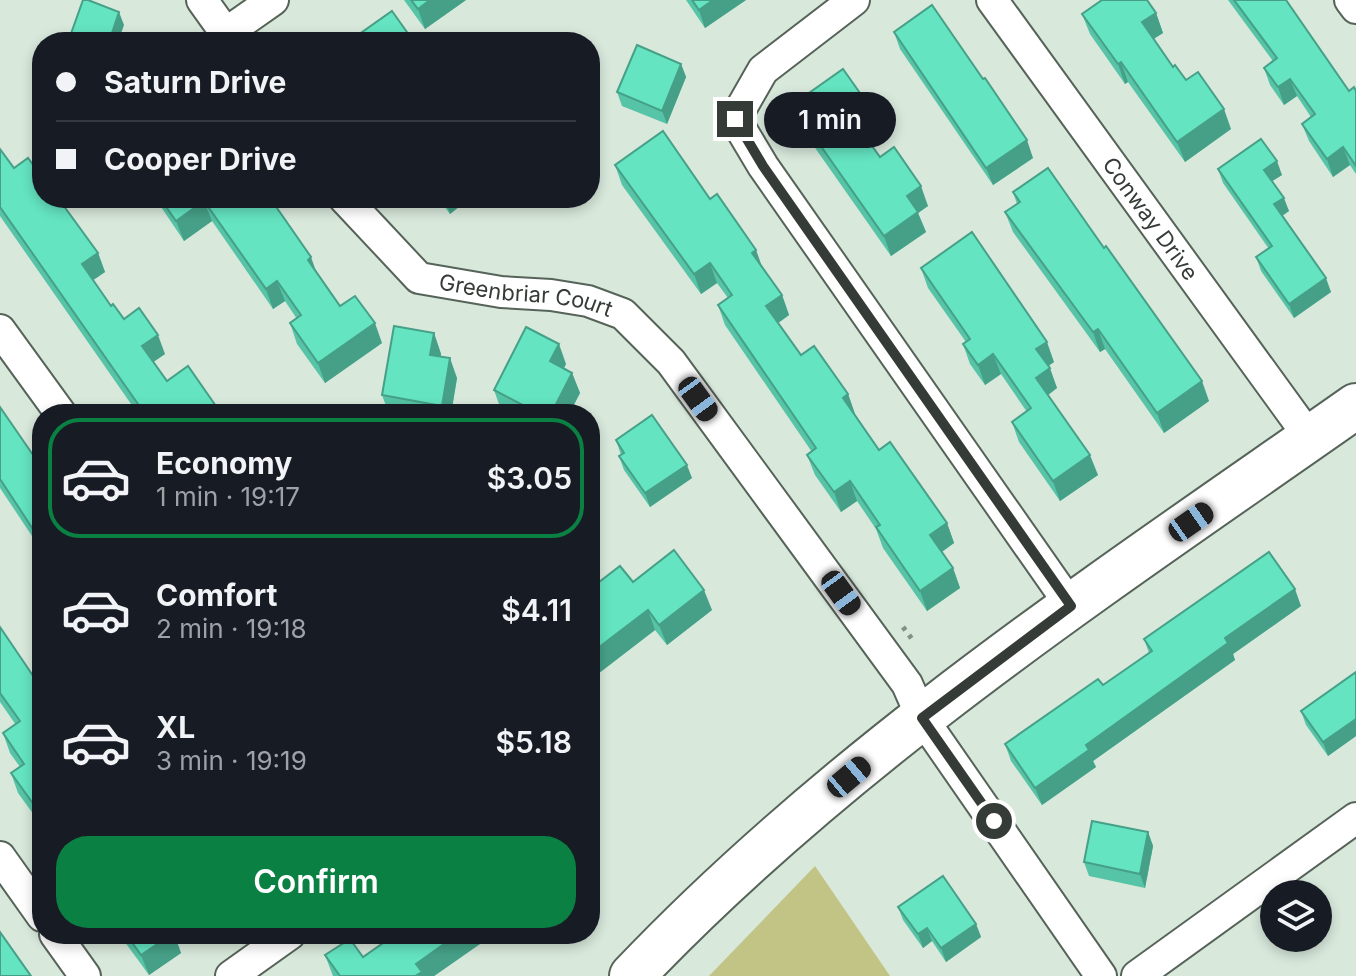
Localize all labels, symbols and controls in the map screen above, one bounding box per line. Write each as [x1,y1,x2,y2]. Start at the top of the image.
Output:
text: Saturn Drive [104,64,287,100]
callout: 1 min [763,91,895,147]
route end [717,101,753,137]
text: 1 min [798,104,862,135]
text: Cooper Drive [104,141,297,177]
street label: Conway Drive [1097,152,1204,285]
street label: Greenbriar Court [437,269,616,322]
car [674,373,722,425]
icon: car [60,442,132,514]
text: Economy [156,445,292,481]
text: $3.05 [487,460,572,496]
text: 1 min · 19:17 [156,481,300,512]
car [1164,498,1218,546]
car [817,567,865,619]
icon: car [60,574,132,646]
text: Comfort [156,577,277,613]
text: $4.11 [501,592,572,628]
text: 2 min · 19:18 [156,613,307,644]
icon: car [60,706,132,778]
text: XL [156,709,195,745]
text: $5.18 [496,724,572,760]
text: 3 min · 19:19 [156,745,307,776]
car [823,752,875,802]
route start [976,803,1012,839]
button: Confirm [56,836,576,928]
map controls [1260,880,1332,952]
button: layers [1260,880,1332,952]

